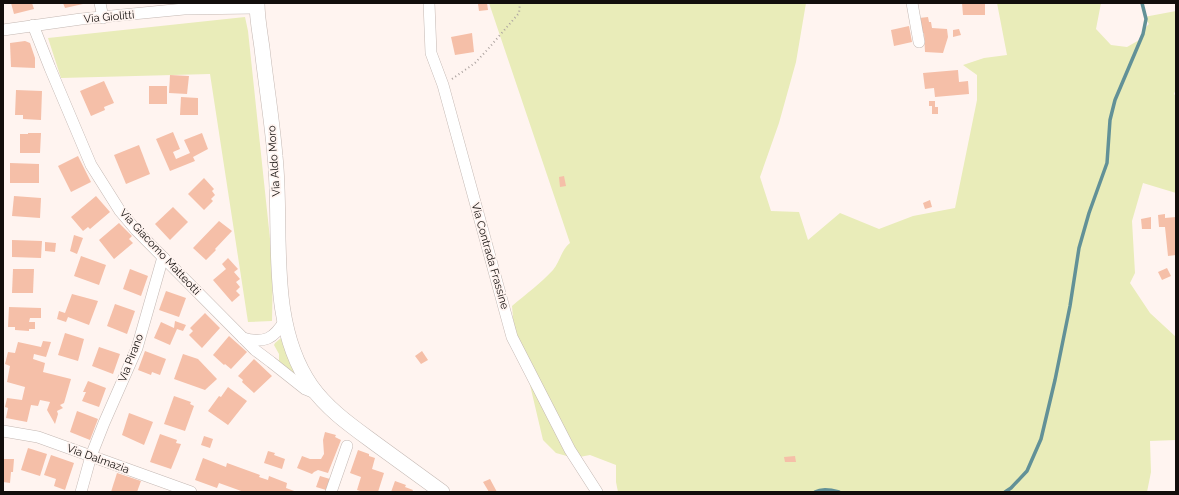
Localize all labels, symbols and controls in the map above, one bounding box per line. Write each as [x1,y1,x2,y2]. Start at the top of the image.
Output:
street label: Via Giolitti [83,8,135,26]
street label: Via Aldo Moro [265,125,283,197]
street label: Via Contrada Frassine [469,201,512,311]
street label: Via Giacomo Matteotti [117,206,203,298]
street label: Via Pirano [116,332,146,384]
street label: Via Dalmazia [65,442,131,476]

